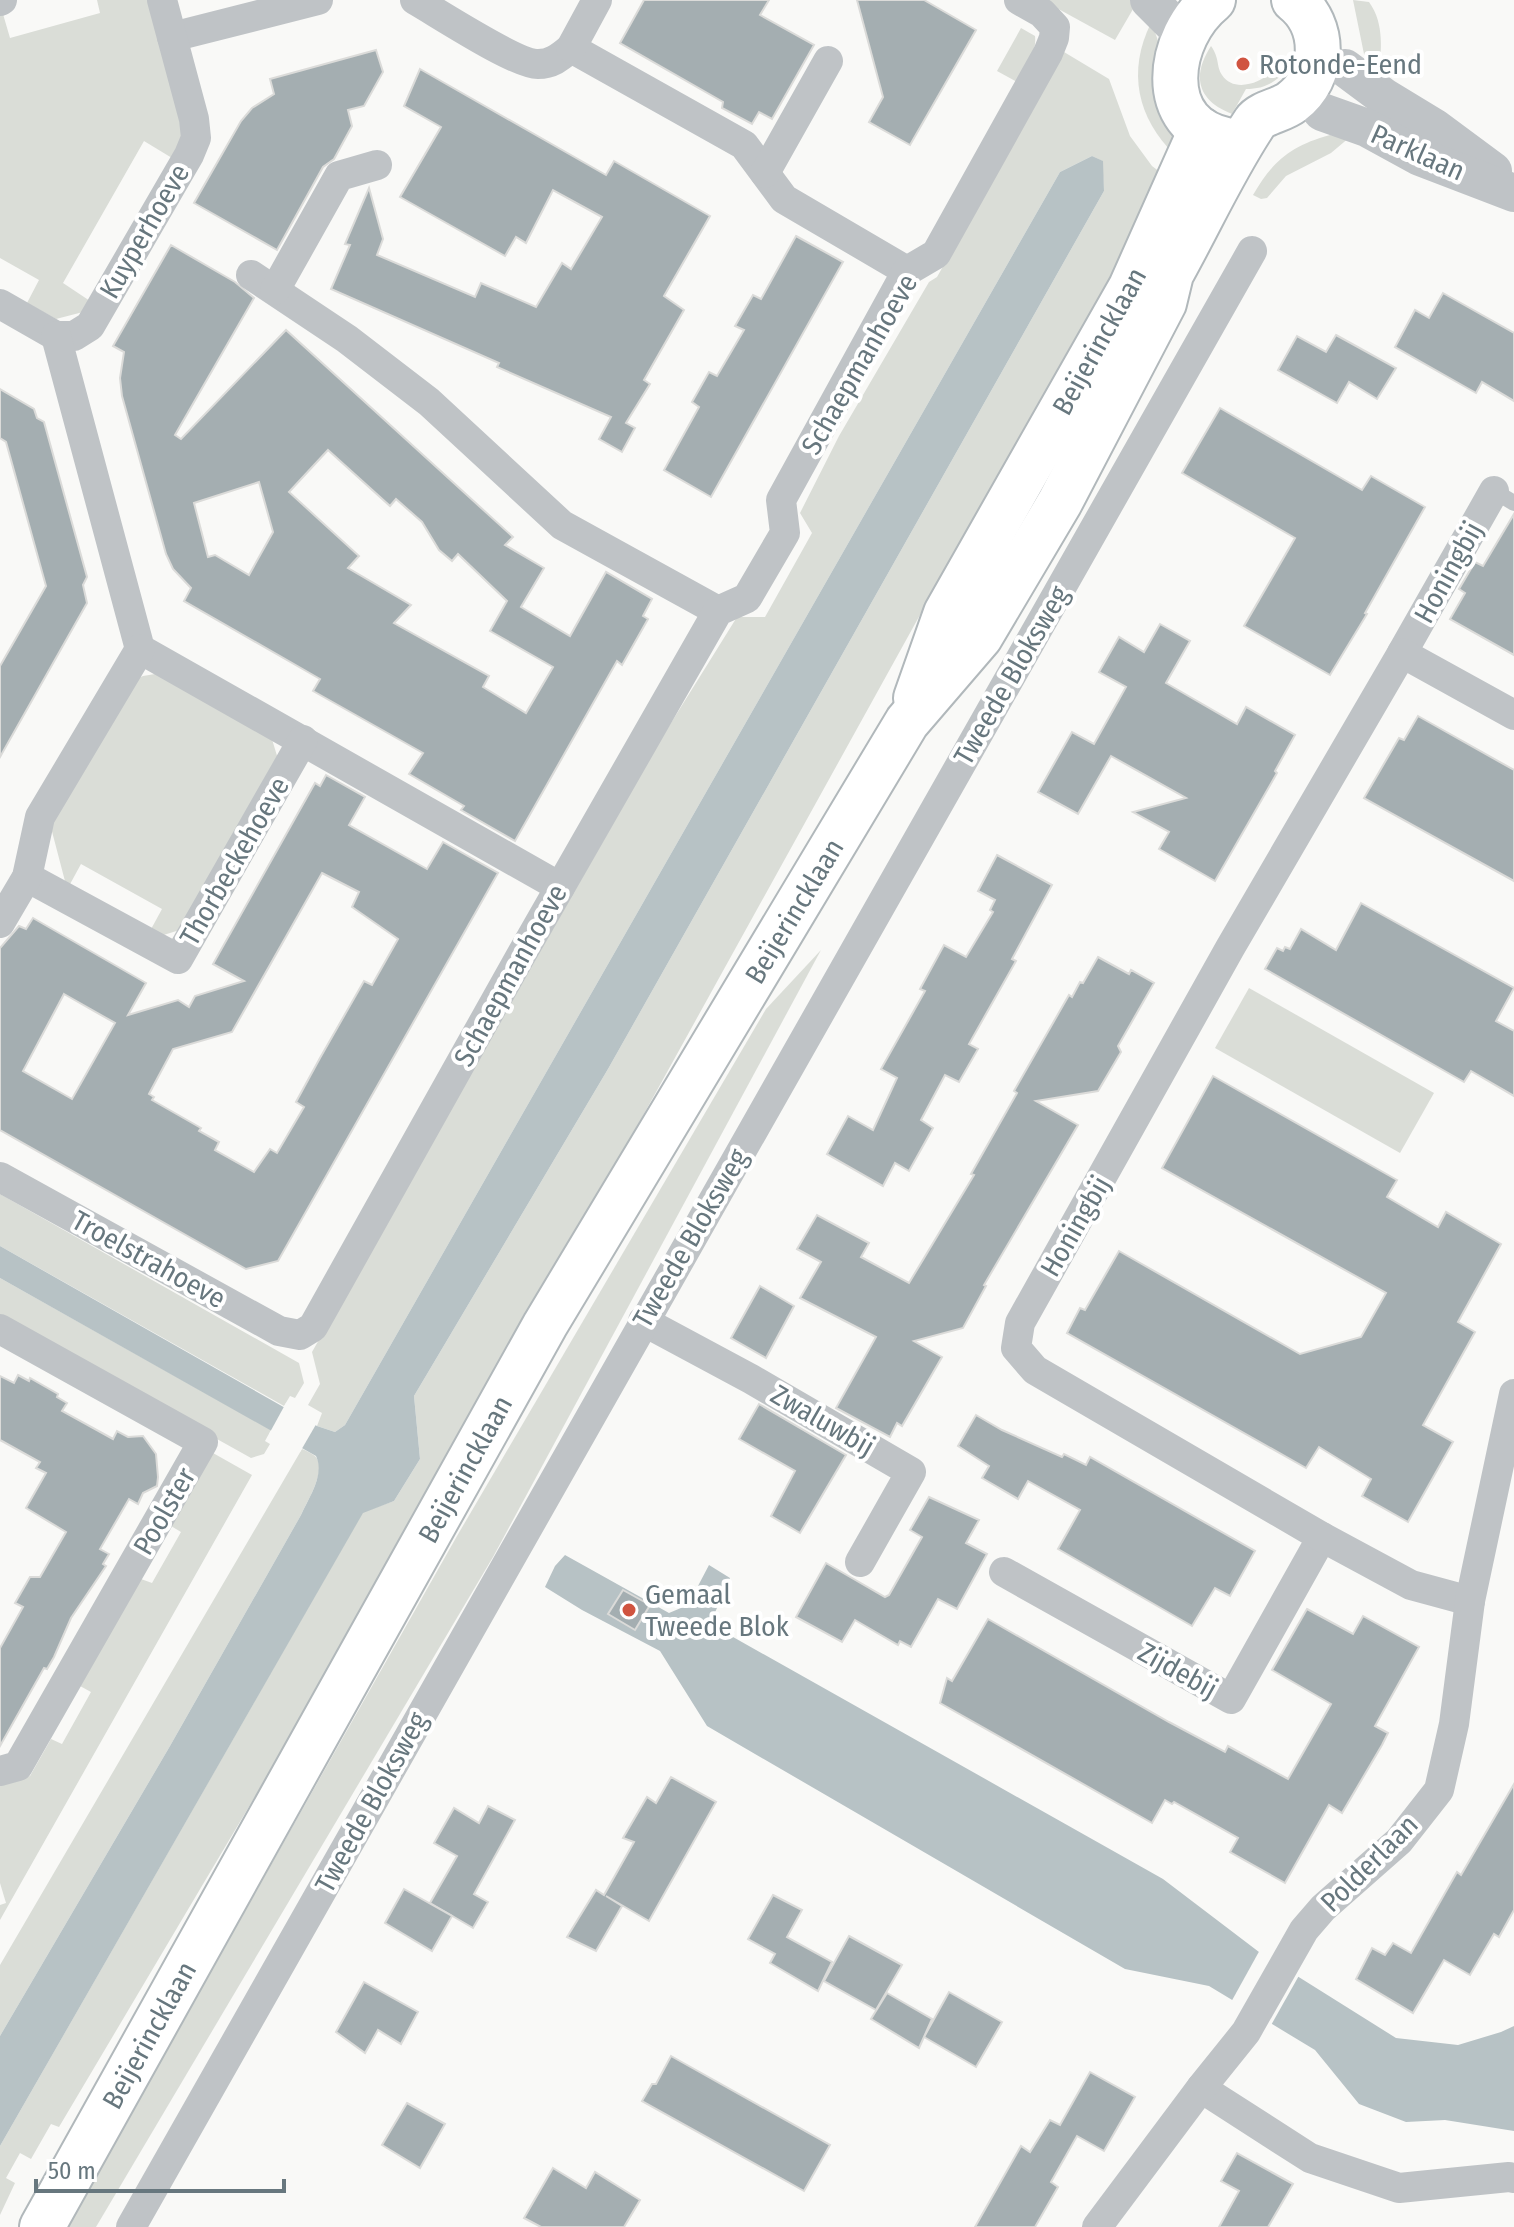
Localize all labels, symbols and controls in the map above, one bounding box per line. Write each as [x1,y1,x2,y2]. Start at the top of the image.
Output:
place label: Rotonde-Eend [1259,48,1422,81]
marker: Rotonde-Eend [1234,55,1252,73]
street label: Parklaan [1366,117,1470,188]
street label: Kuyperhoeve [93,158,196,304]
street label: Beijerincklaan [1045,262,1153,421]
street label: Schaepmanhoeve [795,268,924,460]
street label: Honingbij [1407,516,1490,629]
street label: Tweede Bloksweg [947,579,1076,770]
street label: Thorbeckehoeve [173,771,296,951]
street label: Beijerincklaan [738,833,851,990]
street label: Schaepmanhoeve [447,879,574,1072]
street label: Tweede Bloksweg [626,1142,755,1333]
street label: Honingbij [1034,1170,1117,1282]
street label: Troelstrahoeve [66,1204,231,1315]
street label: Zwaluwbij [765,1378,880,1463]
street label: Beijerincklaan [411,1390,519,1549]
street label: Poolster [126,1462,203,1561]
place label: Gemaal Tweede Blok [645,1578,790,1643]
marker: Gemaal Tweede Blok [620,1601,638,1619]
street label: Zijdebij [1133,1635,1223,1706]
street label: Tweede Bloksweg [308,1706,435,1898]
street label: Polderlaan [1314,1808,1425,1919]
street label: Beijerincklaan [95,1956,203,2115]
scale bar [36,2143,284,2193]
text: 50 m [48,2157,96,2185]

